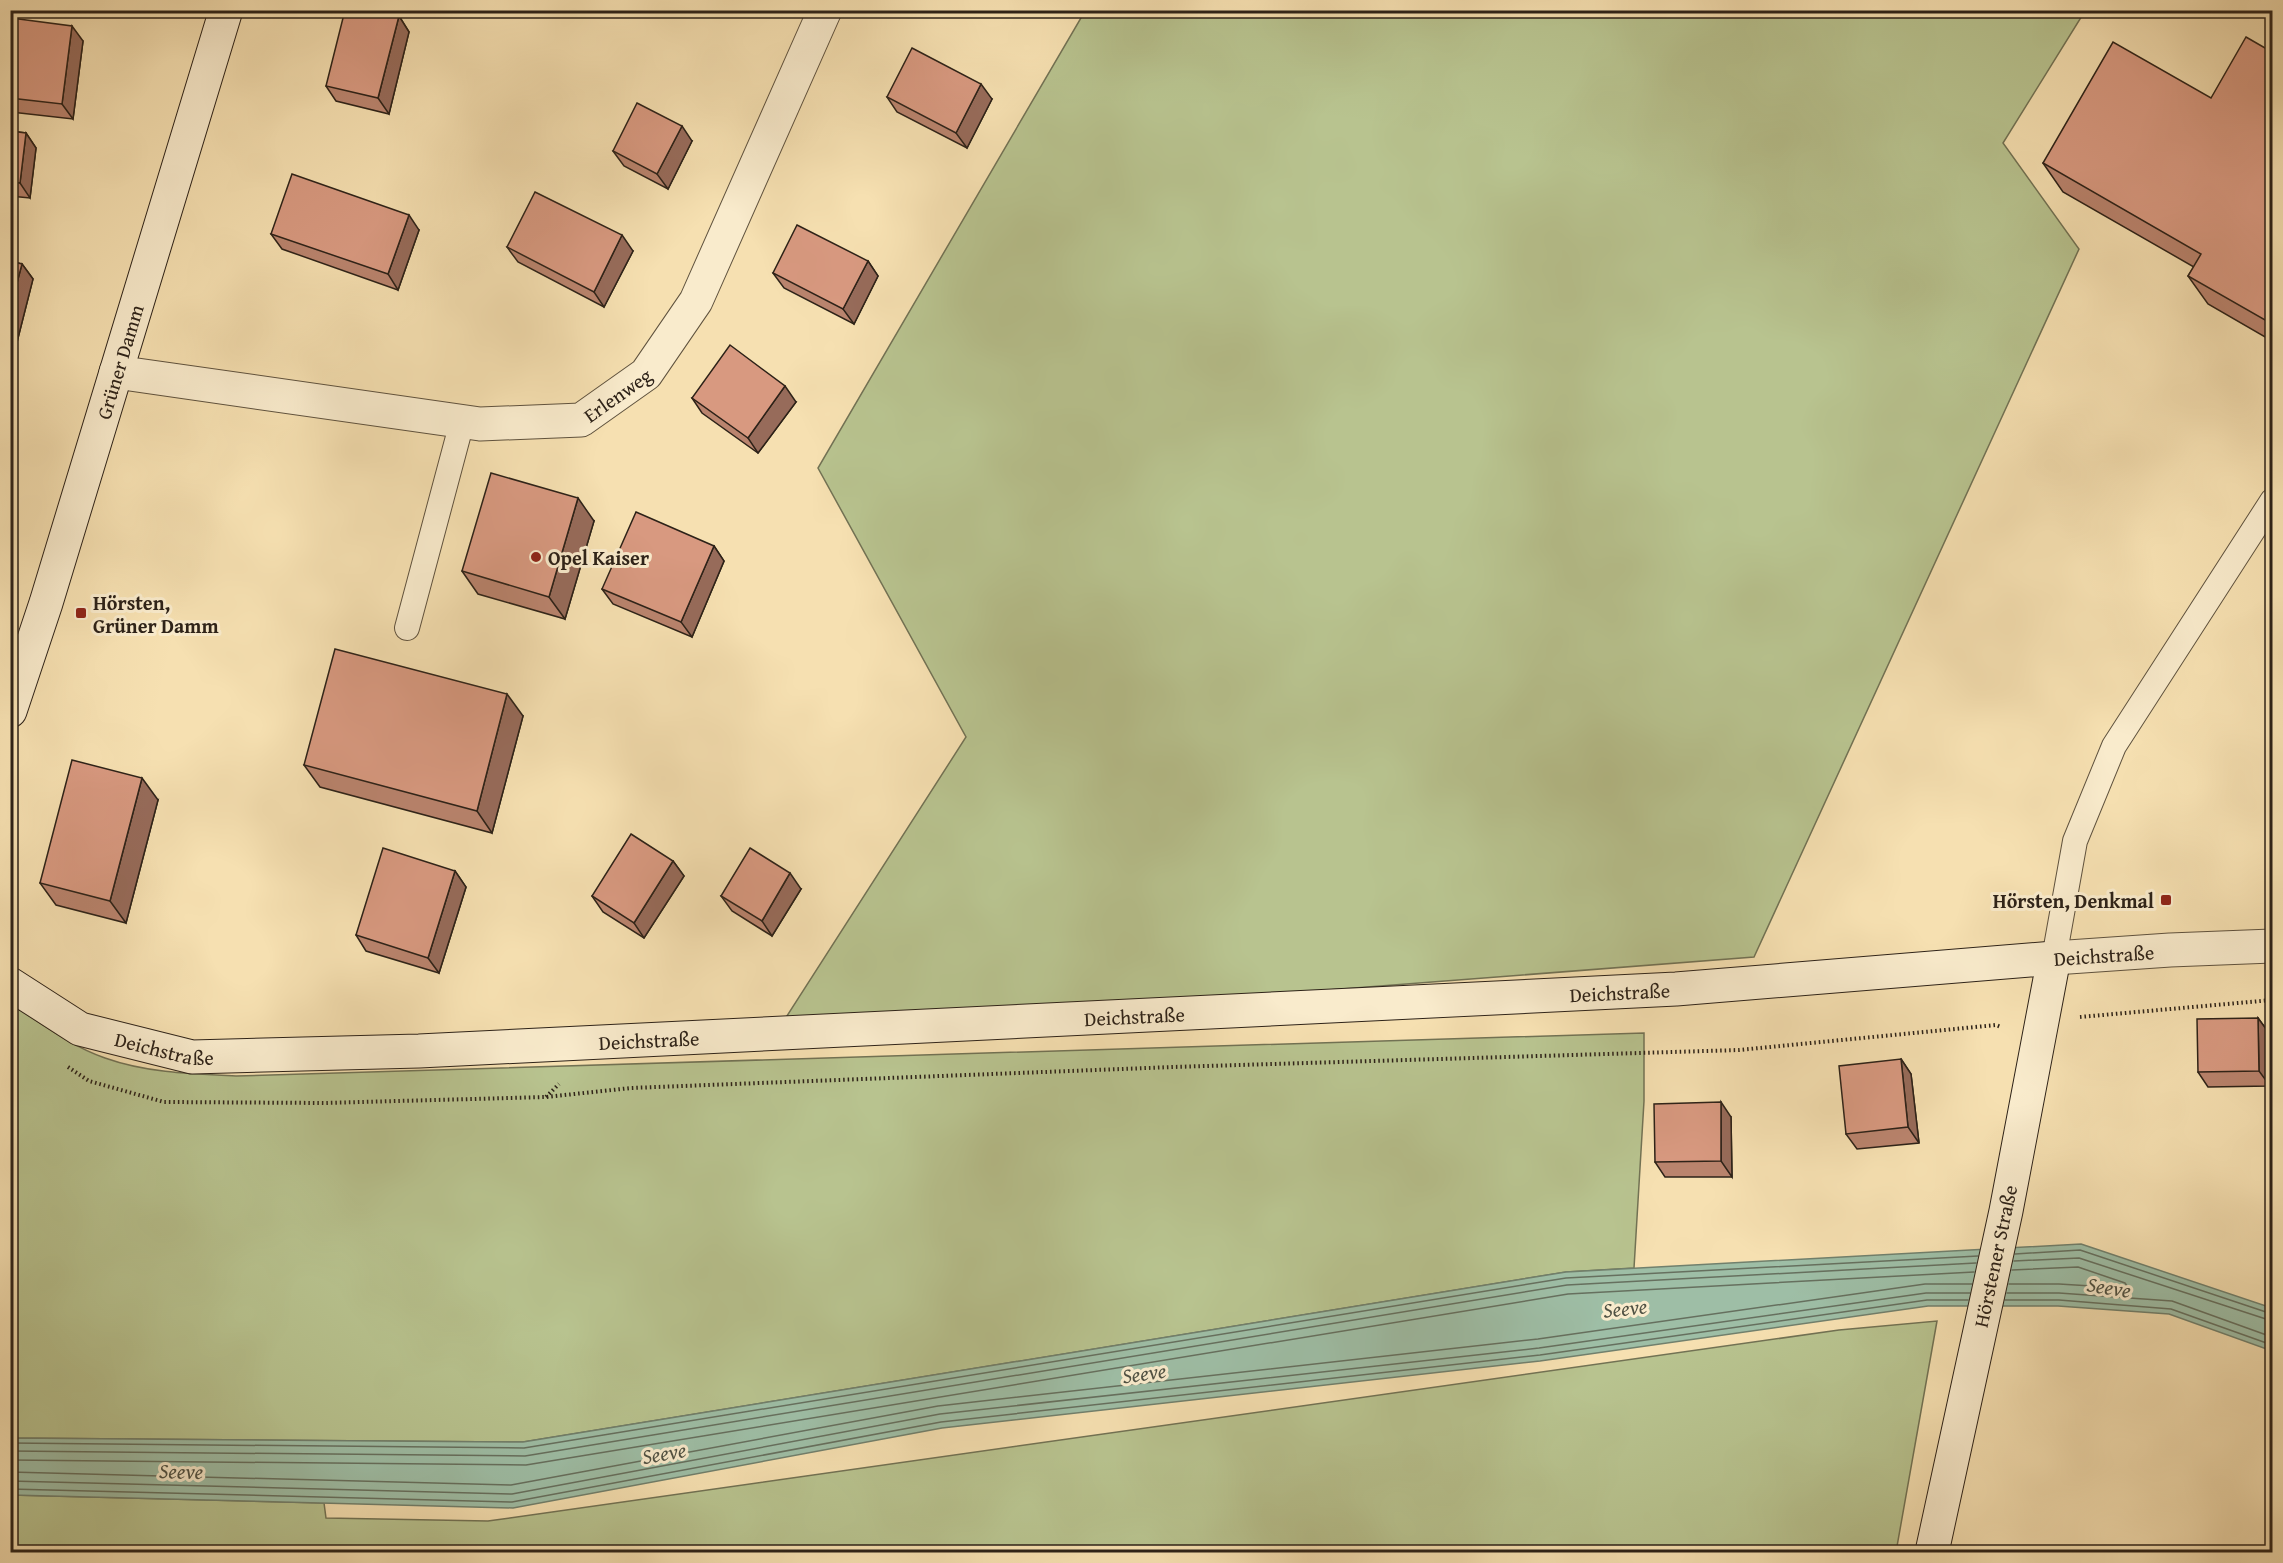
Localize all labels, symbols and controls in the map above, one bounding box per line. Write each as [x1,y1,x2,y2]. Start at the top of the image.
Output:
street label: Grüner Damm [88,300,151,423]
street label: Erlenweg [577,360,657,429]
place label: Opel Kaiser [548,543,649,572]
marker: Opel Kaiser [529,550,543,564]
place label: Hörsten, Grüner Damm [93,588,219,640]
marker: Hörsten, Grüner Damm [74,606,88,620]
place label: Hörsten, Denkmal [1993,886,2154,915]
marker: Hörsten, Denkmal [2159,893,2173,907]
street label: Deichstraße [2053,937,2155,972]
street label: Deichstraße [1569,975,1671,1009]
street label: Deichstraße [1083,999,1185,1033]
street label: Deichstraße [598,1023,700,1057]
street label: Deichstraße [112,1024,214,1071]
street label: Hörstener Straße [1966,1182,2024,1330]
water label: Seeve [2085,1268,2133,1306]
water label: Seeve [1601,1290,1649,1326]
water label: Seeve [1120,1355,1168,1391]
water label: Seeve [640,1434,688,1472]
water label: Seeve [159,1455,203,1487]

